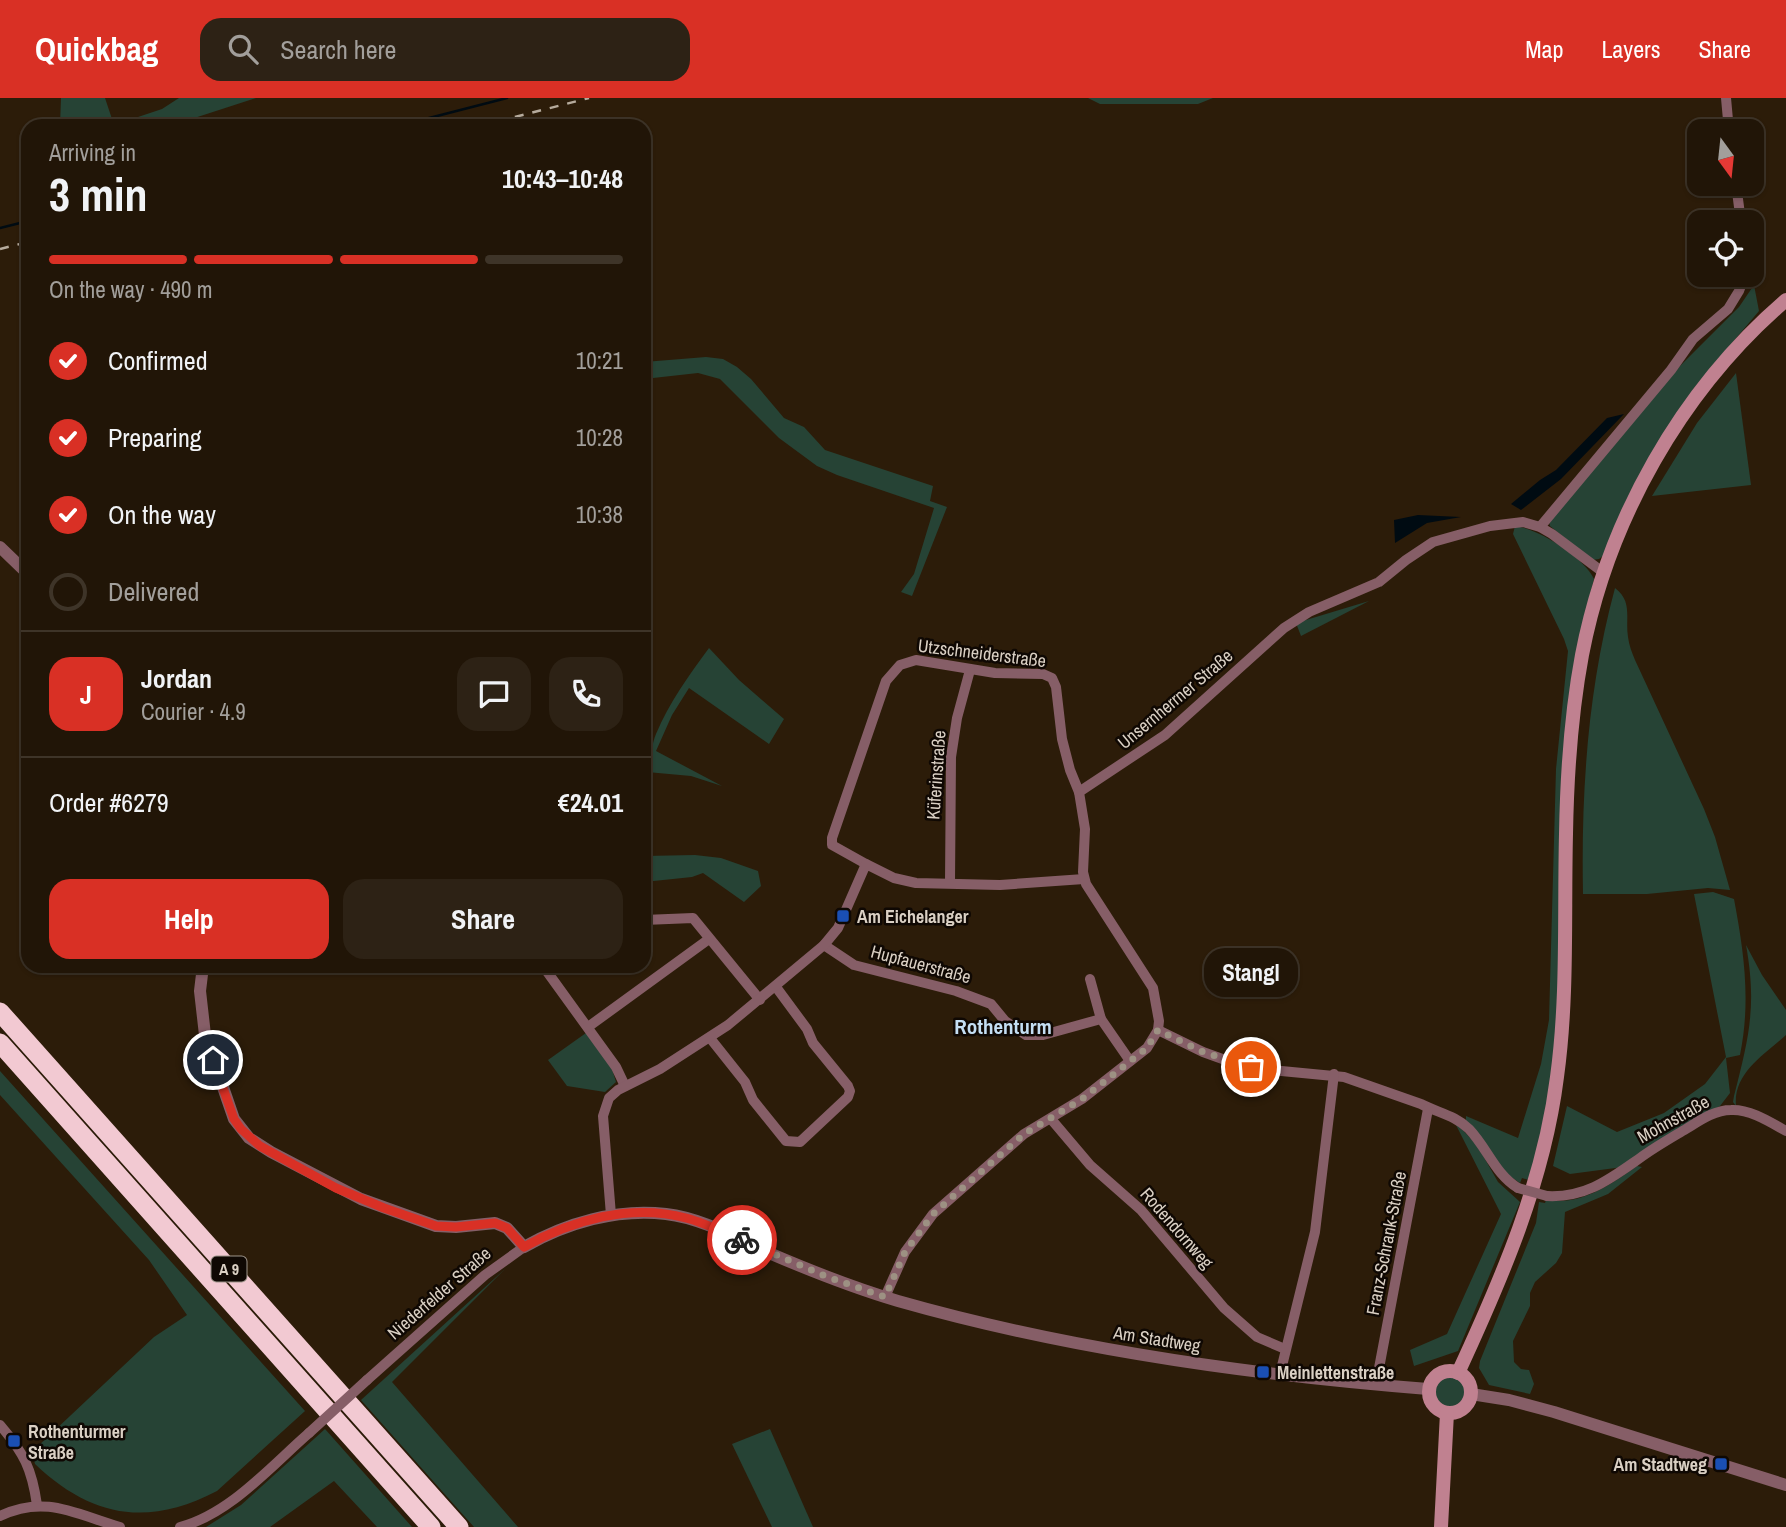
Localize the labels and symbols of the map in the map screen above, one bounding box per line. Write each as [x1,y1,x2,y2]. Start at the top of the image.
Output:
north arrow [1687,119,1764,196]
street label: Utzschneiderstraße [917,633,1047,673]
street label: Unsernherrner Straße [1112,643,1238,755]
street label: Küferinstraße [920,730,952,820]
place label: Am Eichelanger [857,904,969,929]
marker: Am Eichelanger [835,908,851,924]
street label: Hupfauerstraße [868,939,974,989]
callout: Stangl [1204,948,1298,997]
district label: Rothenturm [954,1012,1052,1041]
pin [183,1030,243,1090]
pin [1221,1037,1281,1097]
street label: Mohnstraße [1633,1089,1713,1149]
street label: Franz-Schrank-Straße [1360,1169,1412,1317]
street label: Rodendornweg [1135,1182,1220,1275]
courier [707,1205,777,1275]
street label: Niederfelder Straße [382,1241,496,1345]
road number: A 9 [212,1256,246,1282]
street label: Am Stadtweg [1111,1320,1203,1358]
place label: Meinlettenstraße [1277,1360,1394,1385]
marker: Meinlettenstraße [1255,1364,1271,1380]
place label: Rothenturmer Straße [28,1419,126,1465]
marker: Rothenturmer Straße [6,1433,22,1449]
place label: Am Stadtweg [1614,1452,1707,1477]
marker: Am Stadtweg [1713,1456,1729,1472]

